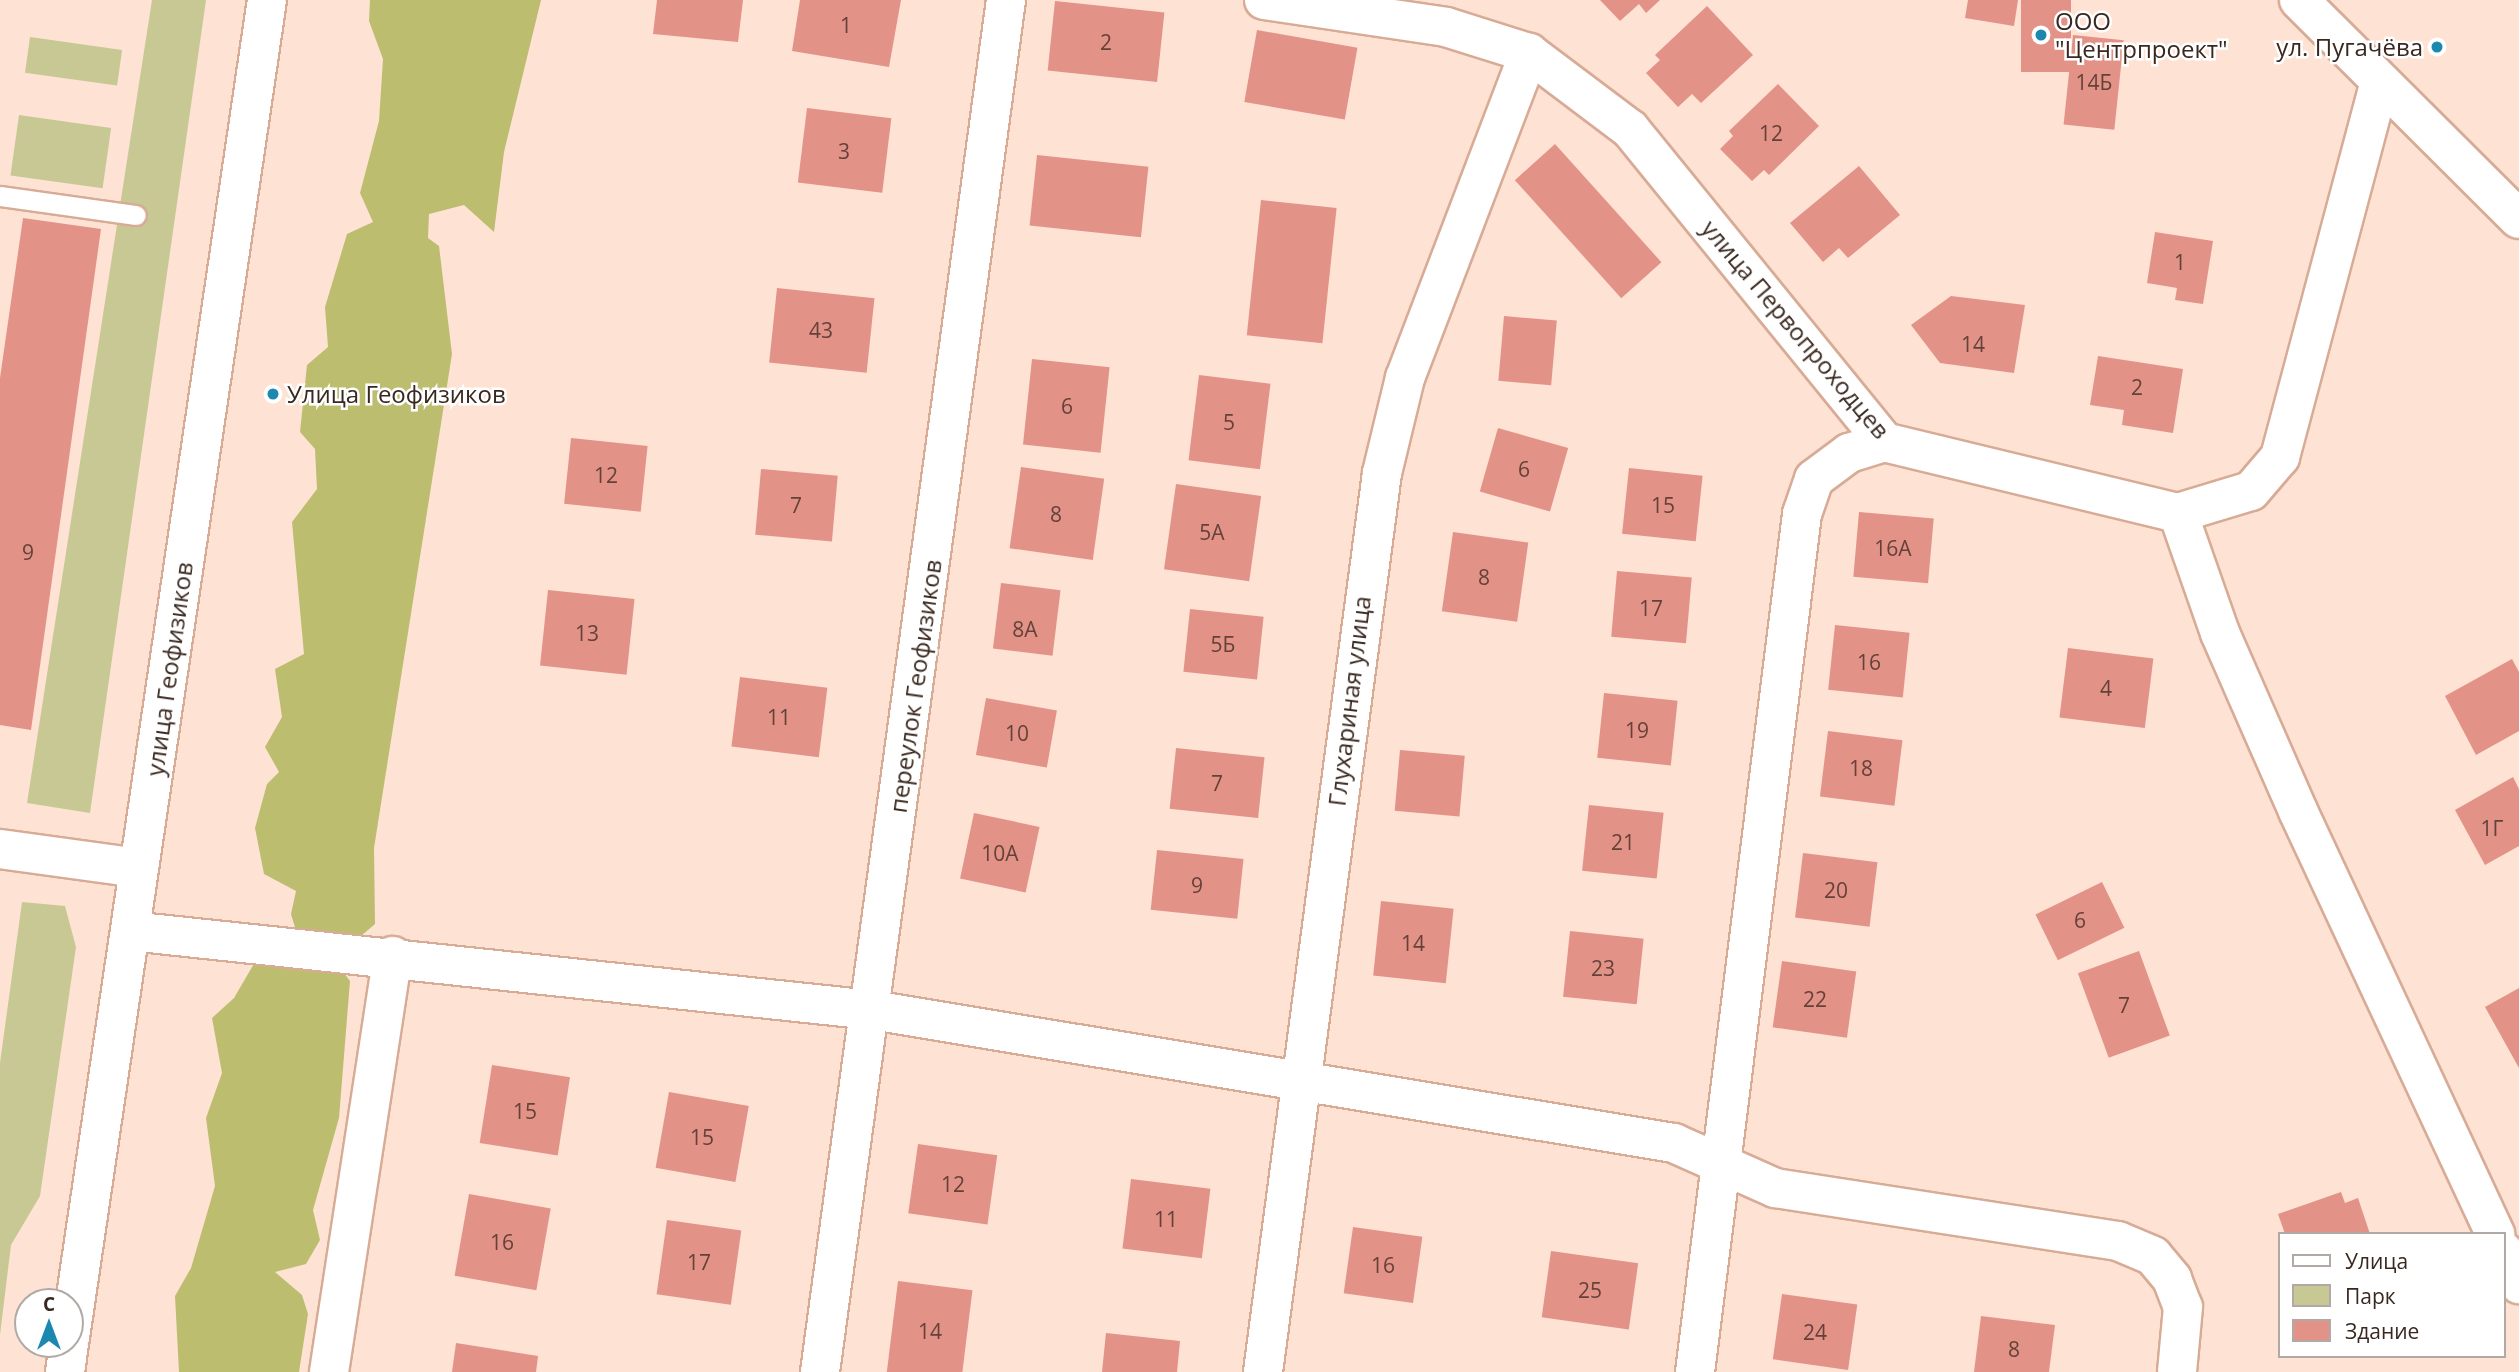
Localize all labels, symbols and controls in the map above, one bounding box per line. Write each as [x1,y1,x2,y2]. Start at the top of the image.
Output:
place label: ООО "Центрпроект" [2055,7,2228,63]
house number: 1 [840,12,852,38]
marker: ООО "Центрпроект" [2033,27,2049,43]
house number: 2 [1100,29,1112,55]
place label: ул. Пугачёва [2276,33,2423,61]
marker: ул. Пугачёва [2429,39,2445,55]
house number: 14Б [2076,69,2112,95]
house number: 12 [1759,120,1783,146]
house number: 3 [838,138,850,164]
street label: улица Первопроходцев [1696,214,1896,444]
house number: 1 [2174,249,2186,275]
house number: 43 [809,317,833,343]
house number: 14 [1961,331,1985,357]
house number: 2 [2131,374,2143,400]
place label: Улица Геофизиков [287,380,506,408]
marker: Улица Геофизиков [265,386,281,402]
house number: 6 [1061,393,1073,419]
house number: 5 [1223,409,1235,435]
house number: 6 [1518,456,1530,482]
house number: 12 [594,462,618,488]
house number: 7 [790,492,802,518]
house number: 15 [1651,492,1675,518]
house number: 8 [1050,501,1062,527]
house number: 5А [1199,519,1225,545]
house number: 16А [1874,535,1912,561]
house number: 9 [22,539,34,565]
street label: переулок Геофизиков [883,557,947,815]
street label: улица Геофизиков [140,560,198,778]
house number: 8 [1478,564,1490,590]
street label: Глухариная улица [1322,594,1376,808]
house number: 17 [1639,595,1663,621]
house number: 8А [1012,616,1038,642]
house number: 13 [575,620,599,646]
house number: 5Б [1211,631,1235,657]
house number: 16 [1857,649,1881,675]
house number: 4 [2100,675,2112,701]
house number: 11 [767,704,791,730]
house number: 19 [1625,717,1649,743]
house number: 10 [1005,720,1029,746]
house number: 18 [1849,755,1873,781]
house number: 7 [1211,770,1223,796]
house number: 1Г [2481,815,2503,841]
house number: 21 [1611,829,1635,855]
house number: 10А [981,840,1019,866]
house number: 9 [1191,872,1203,898]
house number: 20 [1824,877,1848,903]
house number: 6 [2074,907,2086,933]
house number: 14 [1401,930,1425,956]
house number: 23 [1591,955,1615,981]
house number: 22 [1803,986,1827,1012]
house number: 7 [2118,992,2130,1018]
house number: 15 [513,1098,537,1124]
house number: 15 [690,1124,714,1150]
house number: 12 [941,1171,965,1197]
house number: 11 [1154,1206,1178,1232]
house number: 16 [490,1229,514,1255]
legend [2278,1232,2505,1358]
text: Улица [2345,1247,2408,1275]
house number: 17 [687,1249,711,1275]
house number: 16 [1371,1252,1395,1278]
house number: 25 [1578,1277,1602,1303]
text: Парк [2345,1282,2396,1310]
north arrow [14,1288,84,1358]
text: С [43,1291,55,1317]
text: Здание [2345,1317,2419,1345]
house number: 14 [918,1318,942,1344]
house number: 24 [1803,1319,1827,1345]
house number: 8 [2008,1336,2020,1362]

